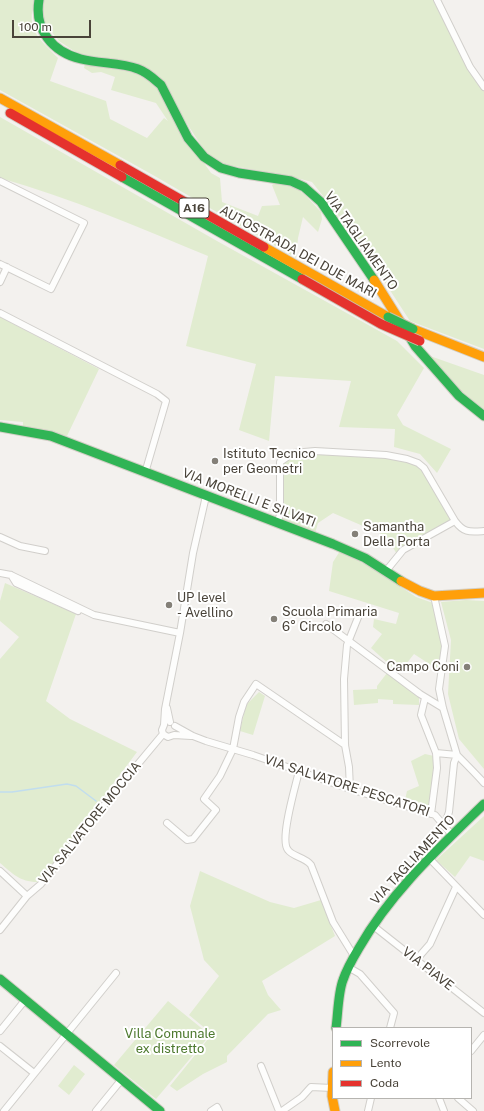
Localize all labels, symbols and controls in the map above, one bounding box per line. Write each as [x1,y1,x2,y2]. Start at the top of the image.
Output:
scale bar [14,12,93,38]
text: 100 m [19,20,52,34]
street label: VIA TAGLIAMENTO [321,189,401,293]
road number: A16 [179,198,209,218]
street label: AUTOSTRADA DEI DUE MARI [217,202,379,302]
place label: Istituto Tecnico per Geometri [223,446,316,477]
marker: Istituto Tecnico per Geometri [210,456,220,466]
street label: VIA MORELLI E SILVATI [180,465,318,531]
place label: Samantha Della Porta [363,519,430,550]
marker: Samantha Della Porta [350,529,360,539]
place label: UP level - Avellino [177,590,233,621]
marker: UP level - Avellino [164,600,174,610]
place label: Scuola Primaria 6° Circolo [282,604,377,635]
marker: Scuola Primaria 6° Circolo [269,614,279,624]
place label: Campo Coni [386,659,459,675]
marker: Campo Coni [462,662,472,672]
street label: VIA SALVATORE PESCATORI [262,752,432,820]
street label: VIA SALVATORE MOCCIA [36,758,144,888]
street label: VIA TAGLIAMENTO [367,812,459,908]
street label: VIA PIAVE [399,944,457,994]
park label: Villa Comunale ex distretto [125,1026,215,1057]
legend [332,1027,472,1099]
text: Scorrevole [370,1036,430,1050]
text: Lento [370,1056,401,1070]
text: Coda [370,1076,399,1090]

